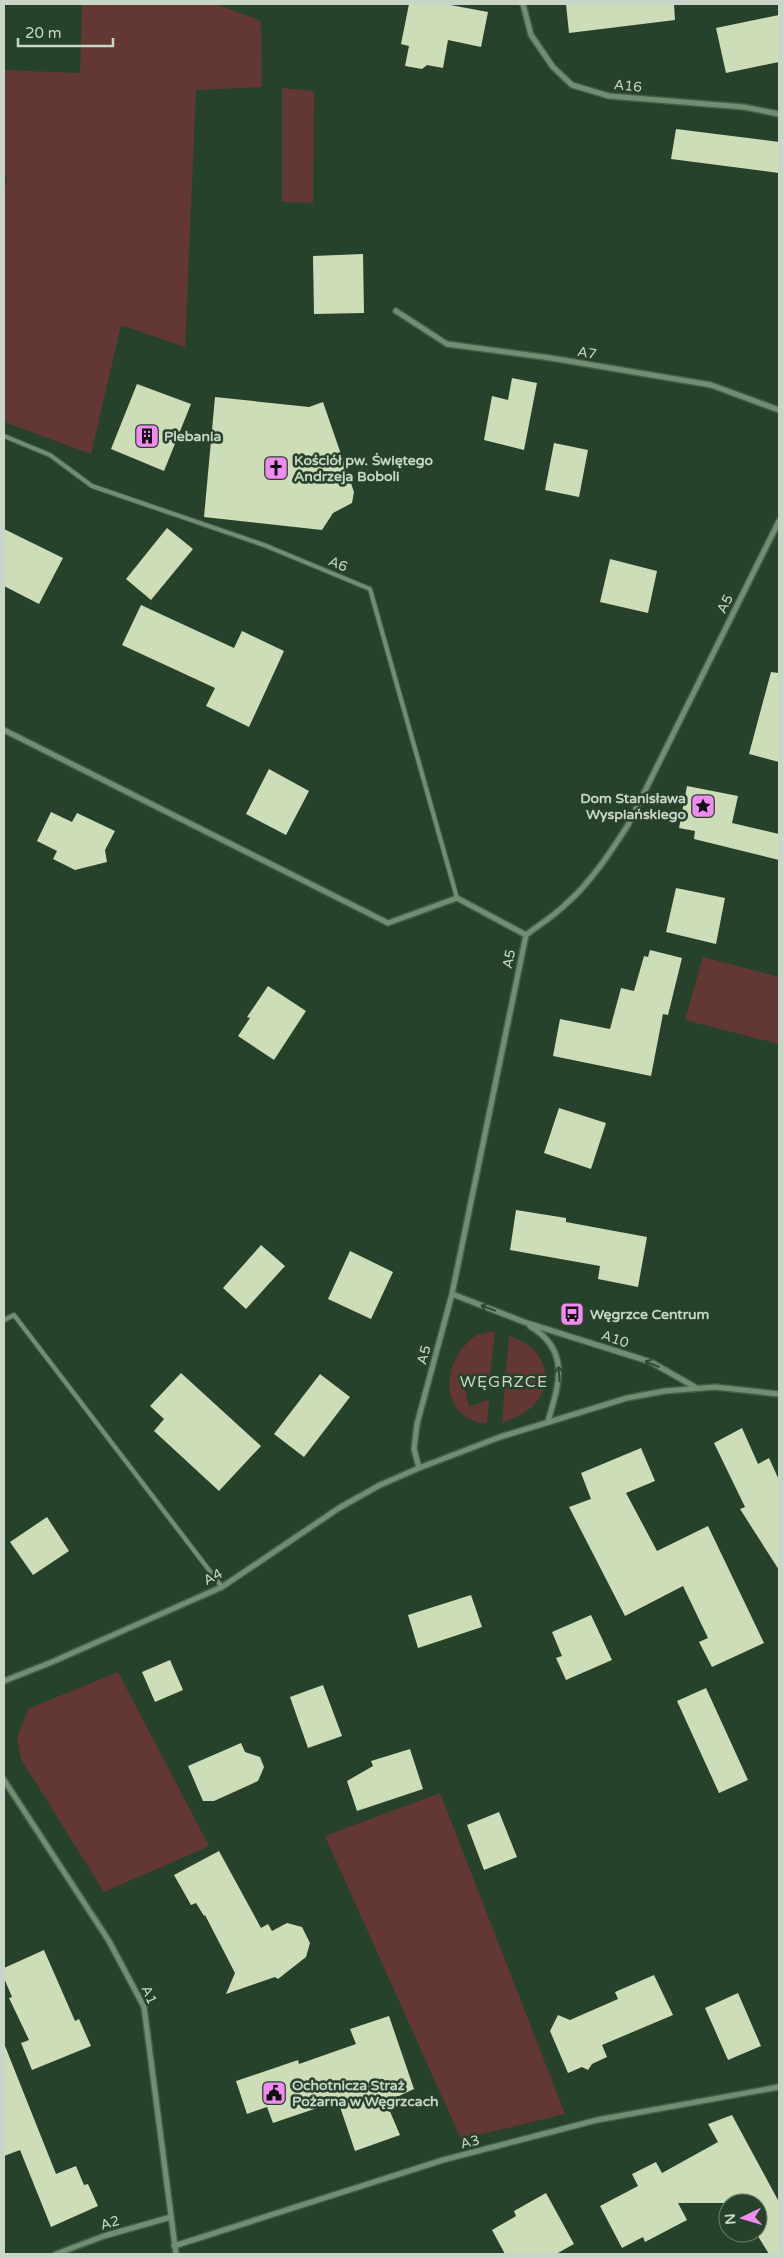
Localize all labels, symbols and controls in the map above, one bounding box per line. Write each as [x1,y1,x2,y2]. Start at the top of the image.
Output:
scale bar [18,15,112,47]
text: 20 m [25,24,62,42]
street label: A16 [613,76,643,96]
street label: A7 [576,343,598,363]
building icon: Plebania [134,423,160,449]
place label: Plebania [164,428,221,445]
place label: Kościół pw. Świętego Andrzeja Boboli [294,452,434,485]
church icon: Kościół pw. Świętego Andrzeja Boboli [263,455,289,481]
street label: A6 [326,552,350,576]
street label: A5 [713,592,737,616]
place label: Dom Stanisława Wyspiańskiego [580,790,686,823]
place icon: Dom Stanisława Wyspiańskiego [690,793,716,819]
street label: A5 [499,948,519,970]
bus stop icon: Węgrzce Centrum [559,1301,585,1327]
one-way arrow [481,1303,496,1312]
place label: Węgrzce Centrum [590,1306,710,1323]
street label: A10 [599,1327,631,1351]
street label: A5 [413,1344,435,1366]
one-way arrow [645,1358,660,1368]
one-way arrow [554,1366,563,1382]
district label: WĘGRZCE [460,1372,548,1392]
street label: A4 [201,1565,226,1589]
street label: A1 [137,1983,161,2007]
place label: Ochotnicza Straż Pożarna w Węgrzcach [292,2077,439,2110]
public building icon: Ochotnicza Straż Pożarna w Węgrzcach [261,2080,287,2106]
street label: A3 [459,2131,481,2153]
north arrow [718,2193,768,2243]
street label: A2 [98,2212,122,2234]
text: N [722,2213,740,2225]

